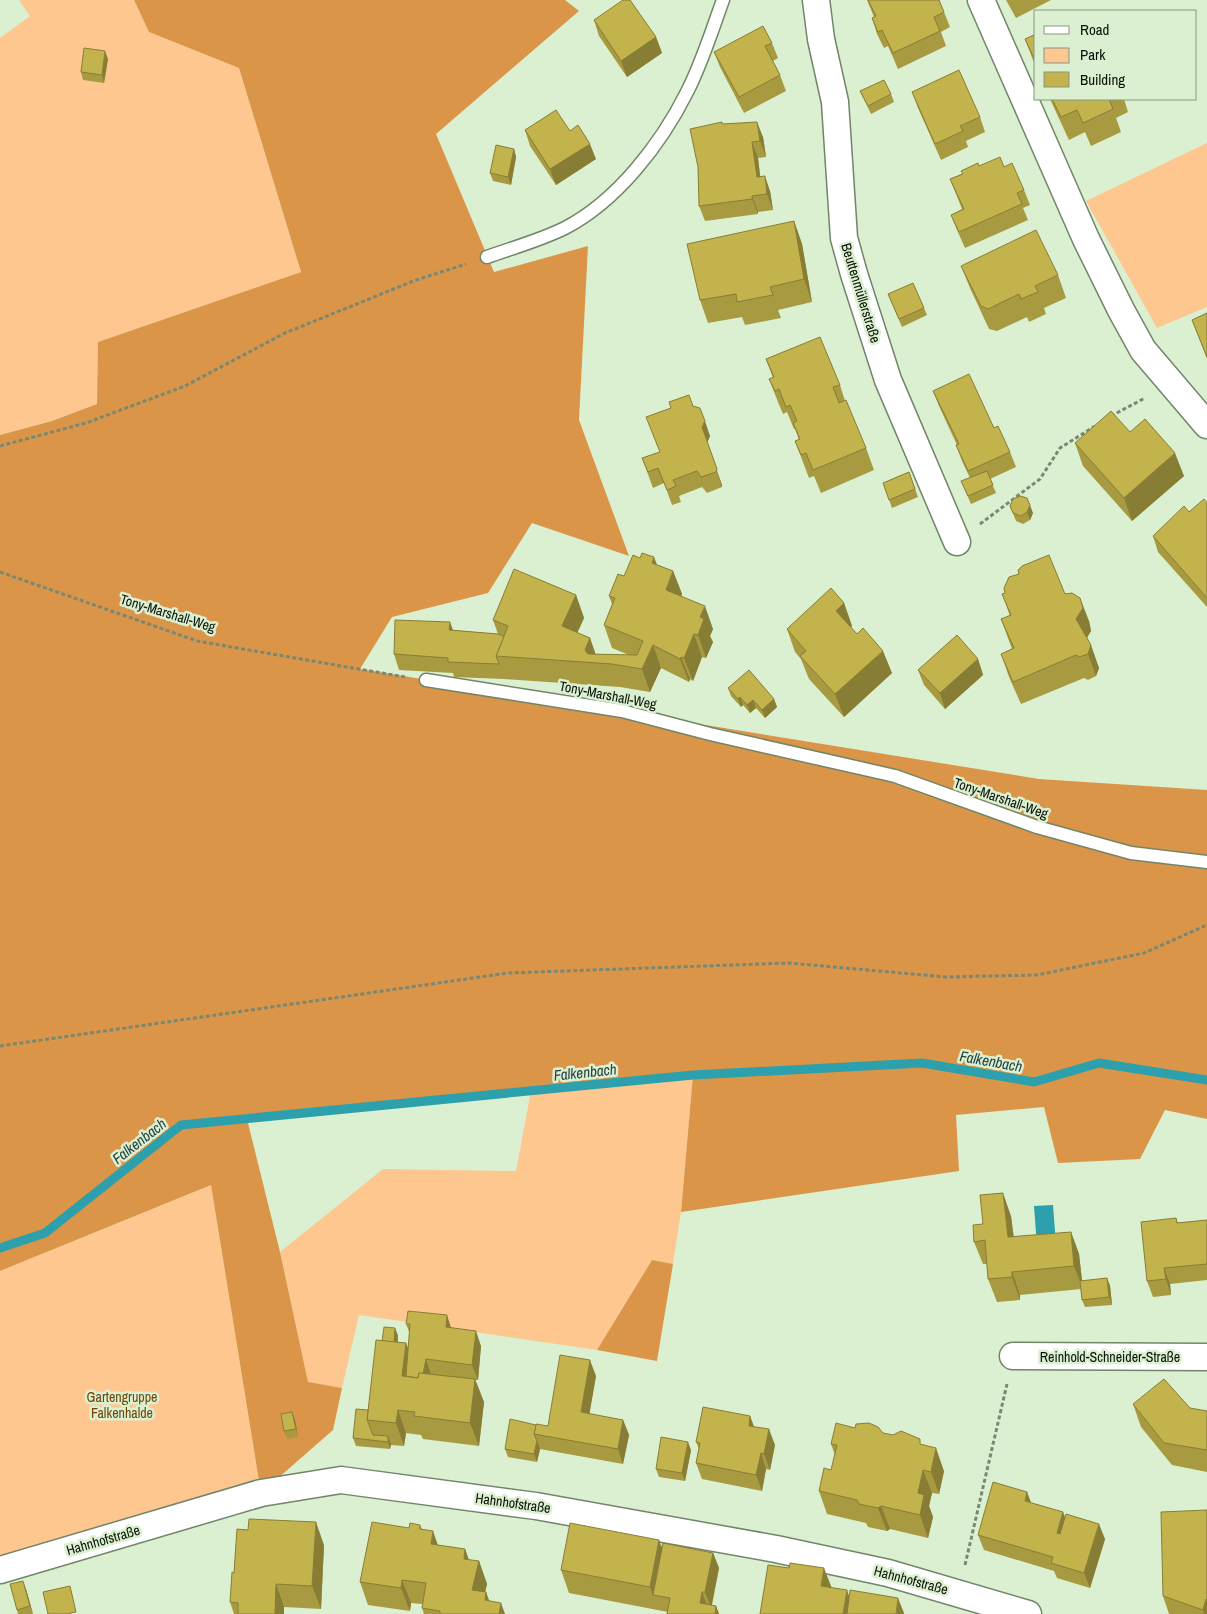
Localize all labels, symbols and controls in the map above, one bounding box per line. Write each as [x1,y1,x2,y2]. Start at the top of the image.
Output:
legend [1034,10,1197,100]
text: Road [1080,19,1109,40]
text: Park [1080,44,1106,65]
text: Building [1080,69,1125,90]
street label: Beuttenmüllerstraße [837,241,885,345]
street label: Tony-Marshall-Weg [118,590,218,636]
street label: Tony-Marshall-Weg [558,677,659,713]
street label: Tony-Marshall-Weg [951,773,1051,823]
water label: Falkenbach [958,1045,1024,1077]
water label: Falkenbach [553,1058,618,1086]
water label: Falkenbach [108,1113,170,1169]
street label: Reinhold-Schneider-Straße [1040,1348,1180,1366]
park label: Gartengruppe Falkenhalde [87,1388,157,1422]
street label: Hahnhofstraße [474,1489,552,1517]
street label: Hahnhofstraße [64,1521,142,1559]
street label: Hahnhofstraße [872,1561,950,1599]

